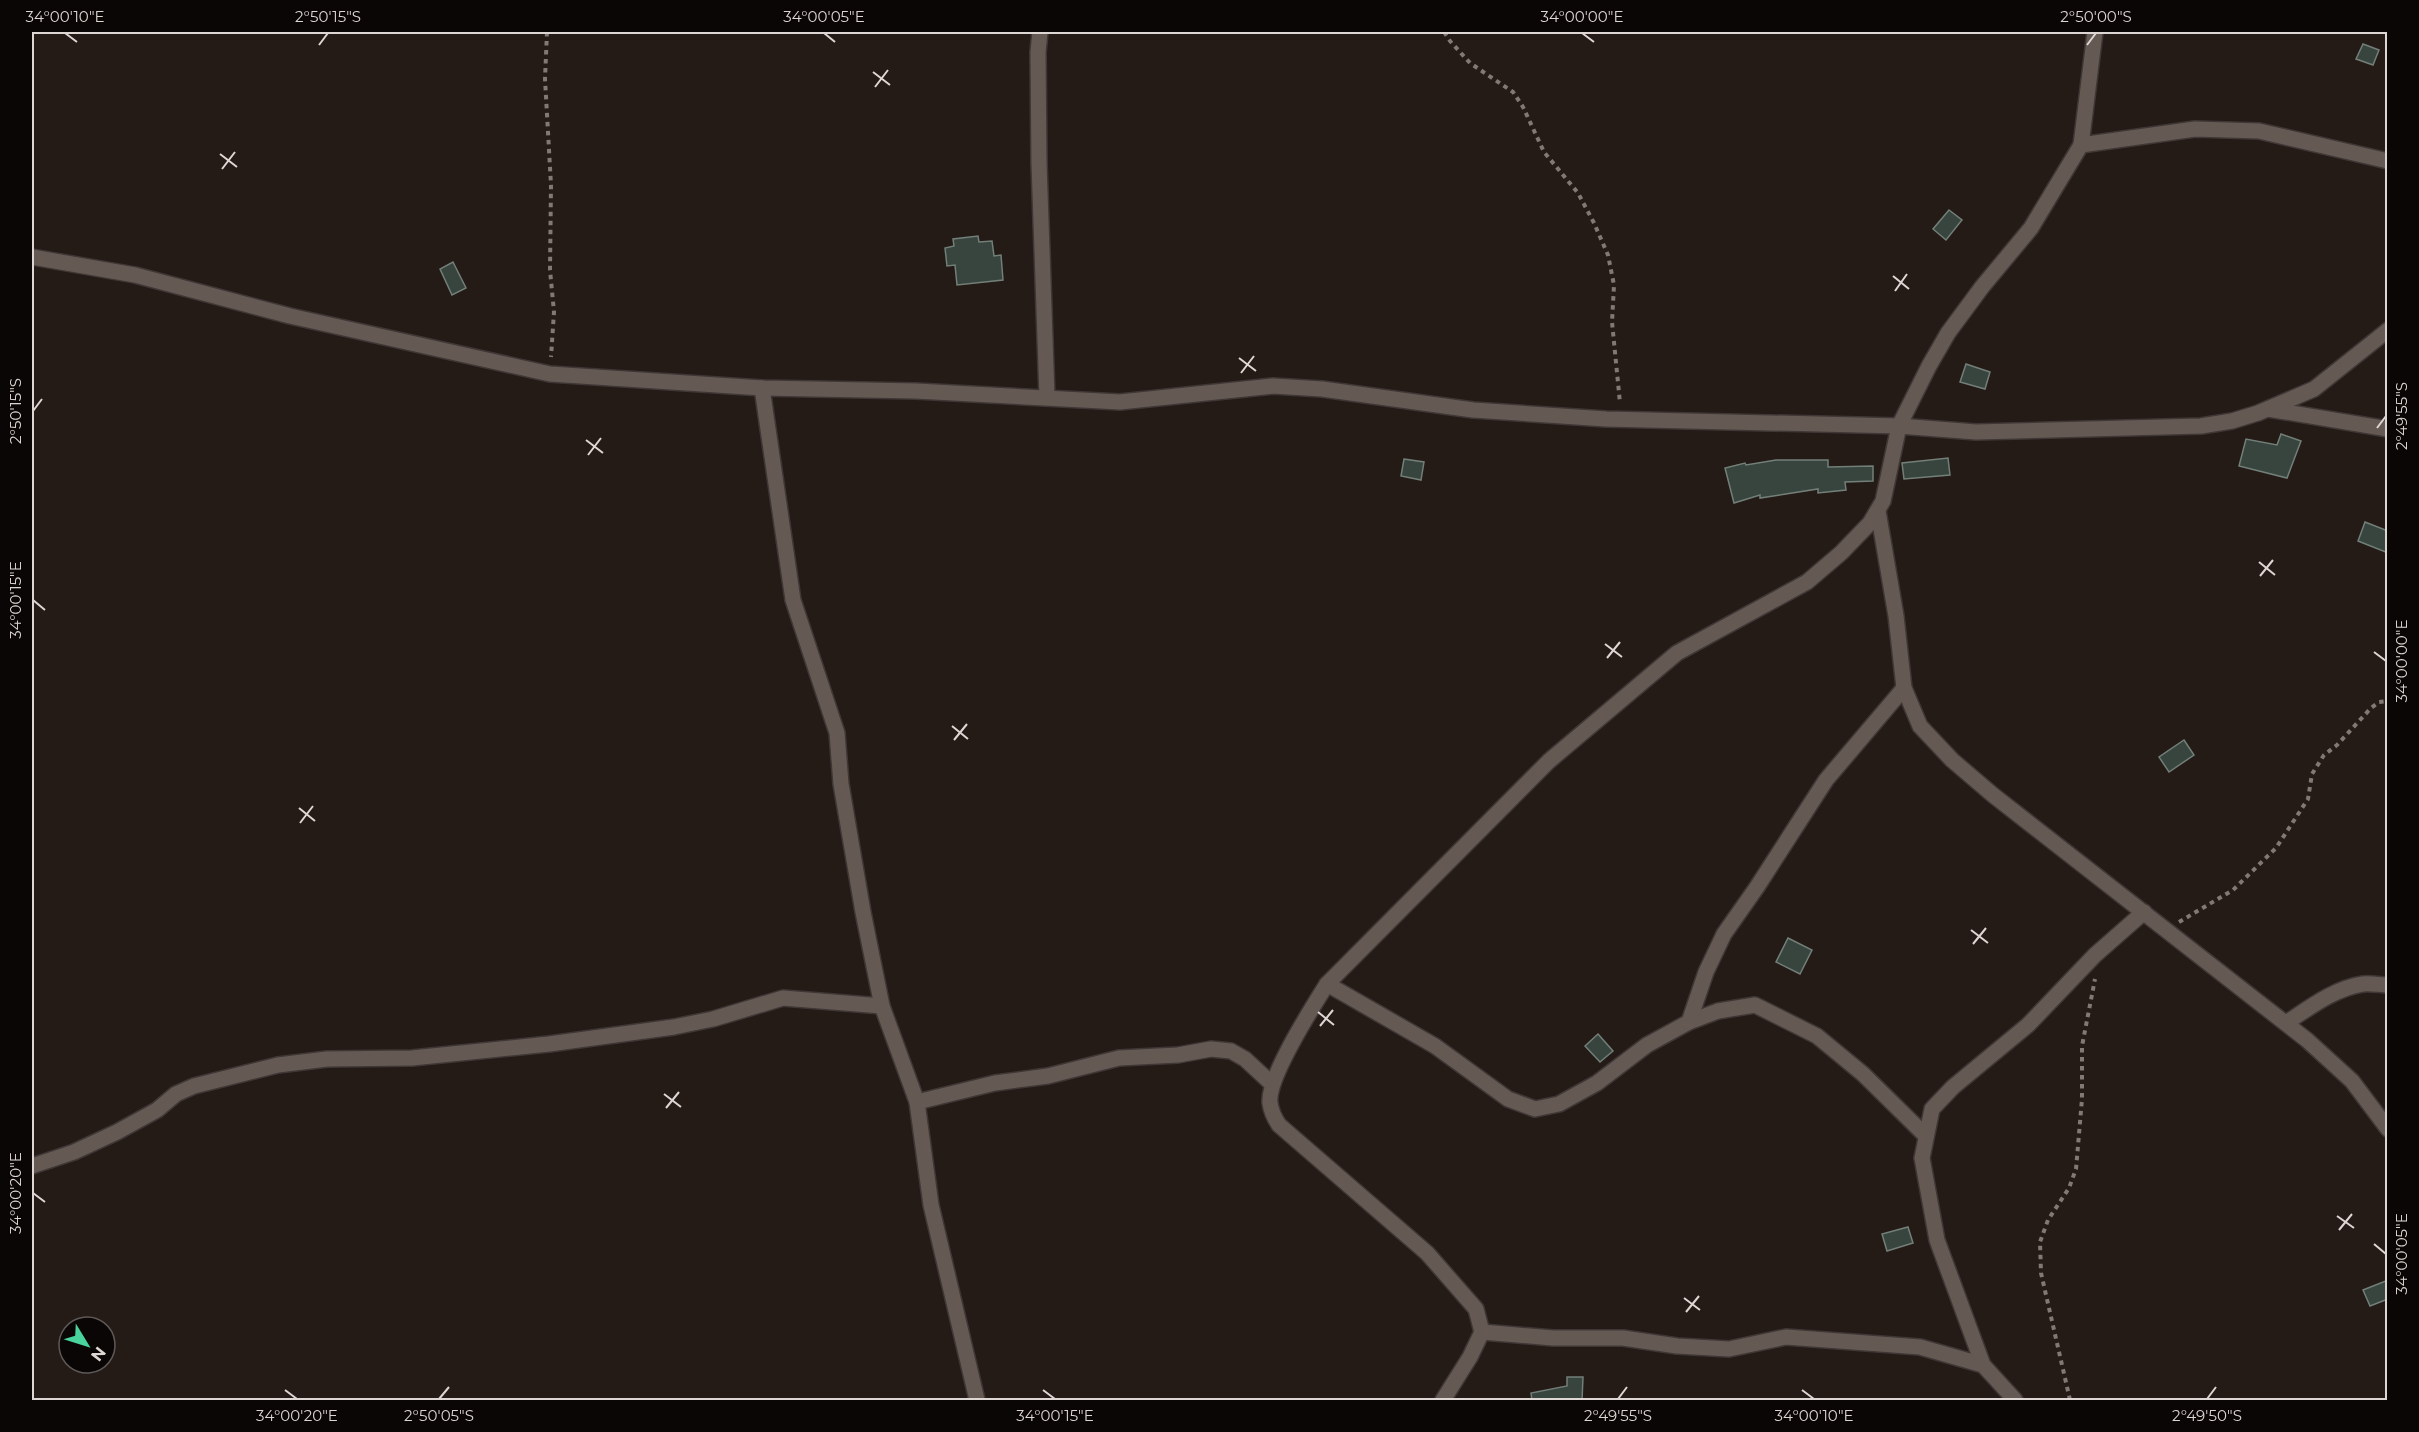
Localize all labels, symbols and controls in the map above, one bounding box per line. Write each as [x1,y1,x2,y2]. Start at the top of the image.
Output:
text: 34°00'10"E [25,7,105,26]
text: 2°50'15"S [295,7,361,26]
text: 34°00'05"E [783,7,865,26]
text: 34°00'00"E [1541,7,1623,26]
text: 2°50'00"S [2060,7,2132,26]
text: 2°50'15"S [6,378,25,444]
text: 2°49'55"S [2392,382,2411,450]
text: 34°00'15"E [6,561,25,639]
text: 34°00'00"E [2392,620,2411,702]
text: 34°00'20"E [6,1152,25,1234]
text: 34°00'05"E [2392,1213,2411,1295]
north arrow [57,1315,117,1375]
text: N [87,1343,110,1365]
text: 34°00'20"E [256,1406,338,1425]
text: 2°50'05"S [404,1406,474,1425]
text: 34°00'15"E [1016,1406,1094,1425]
text: 2°49'55"S [1584,1406,1652,1425]
text: 34°00'10"E [1774,1406,1854,1425]
text: 2°49'50"S [2172,1406,2242,1425]

